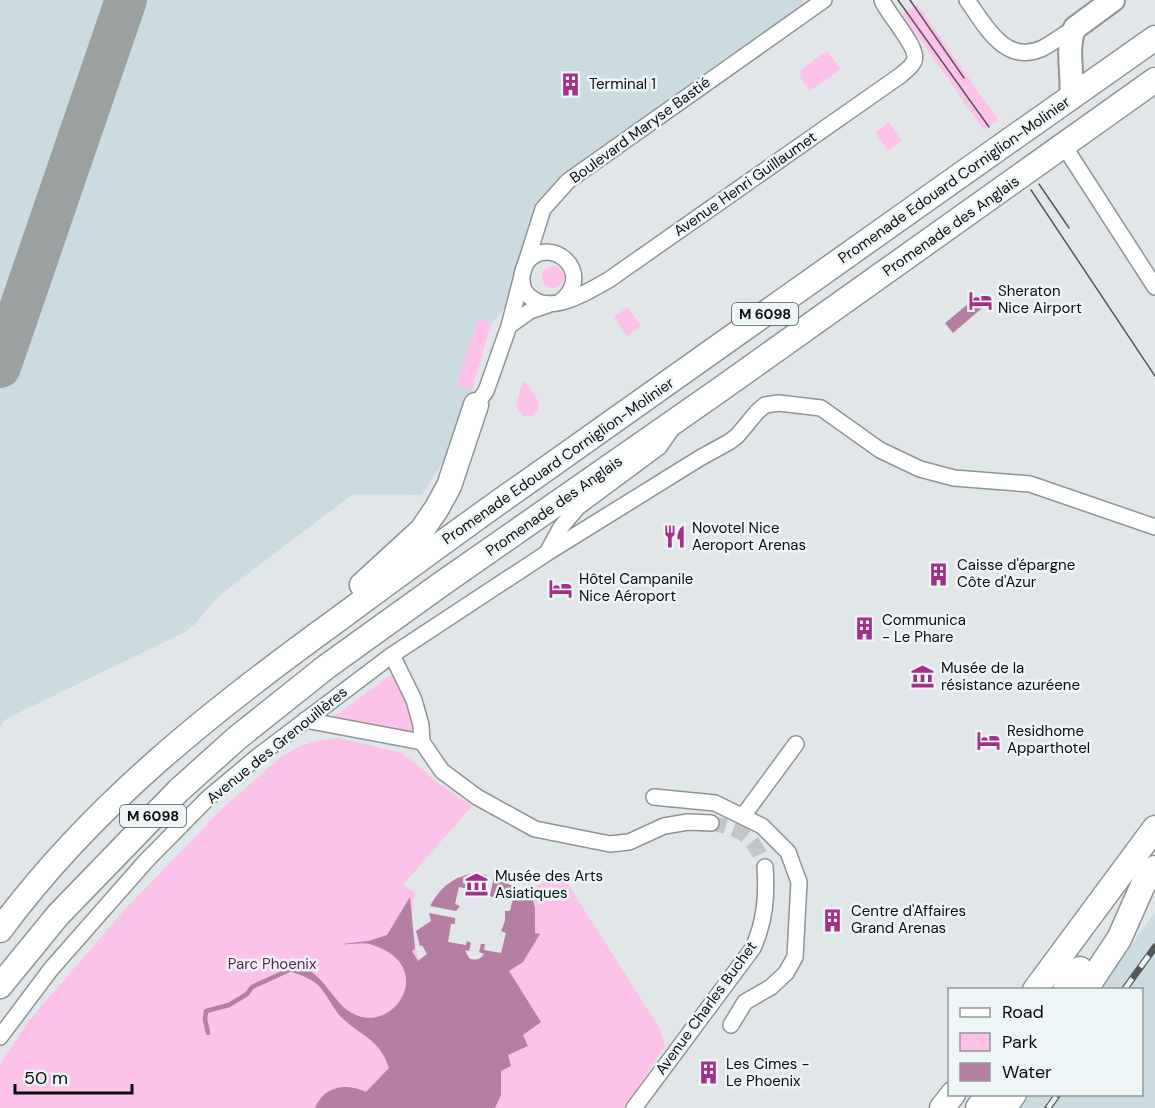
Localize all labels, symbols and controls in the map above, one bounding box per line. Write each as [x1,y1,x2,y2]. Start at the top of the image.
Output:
building icon: Terminal 1 [558,71,584,97]
street label: Boulevard Maryse Bastié [566,72,714,188]
place label: Terminal 1 [589,74,656,94]
street label: Promenade Edouard Corniglion-Molinier [834,92,1074,268]
street label: Avenue Henri Guillaumet [670,127,820,241]
street label: Promenade des Anglais [879,171,1023,281]
place label: Sheraton Nice Airport [998,281,1082,318]
hotel icon: Sheraton Nice Airport [967,287,993,313]
road number: M 6098 [732,303,798,325]
street label: Promenade Edouard Corniglion-Molinier [438,373,678,549]
street label: Promenade des Anglais [482,451,626,561]
place label: Novotel Nice Aeroport Arenas [692,518,806,555]
restaurant icon: Novotel Nice Aeroport Arenas [661,524,687,550]
place label: Caisse d'épargne Côte d'Azur [957,555,1075,592]
building icon: Caisse d'épargne Côte d'Azur [926,561,952,587]
place label: Hôtel Campanile Nice Aéroport [579,569,693,606]
hotel icon: Hôtel Campanile Nice Aéroport [548,575,574,601]
place label: Communica - Le Phare [882,610,966,647]
building icon: Communica - Le Phare [851,616,877,642]
place label: Musée de la résistance azuréene [941,658,1080,695]
museum icon: Musée de la résistance azuréene [910,664,936,690]
street label: Avenue des Grenouillères [202,682,352,808]
place label: Residhome Apparthotel [1007,721,1090,758]
hotel icon: Residhome Apparthotel [976,727,1002,753]
road number: M 6098 [120,805,186,827]
place label: Musée des Arts Asiatiques [495,866,603,903]
museum icon: Musée des Arts Asiatiques [464,872,490,898]
place label: Centre d'Affaires Grand Arenas [851,901,966,938]
building icon: Centre d'Affaires Grand Arenas [820,907,846,933]
street label: Avenue Charles Buchet [651,937,761,1079]
park label: Parc Phoenix [228,954,317,974]
legend [948,988,1143,1096]
text: Road [1002,1000,1044,1024]
text: Park [1002,1030,1038,1054]
place label: Les Cimes - Le Phoenix [726,1054,810,1091]
scale bar [15,1057,132,1095]
building icon: Les Cimes - Le Phoenix [695,1060,721,1086]
text: Water [1002,1060,1052,1084]
text: 50 m [24,1066,68,1090]

